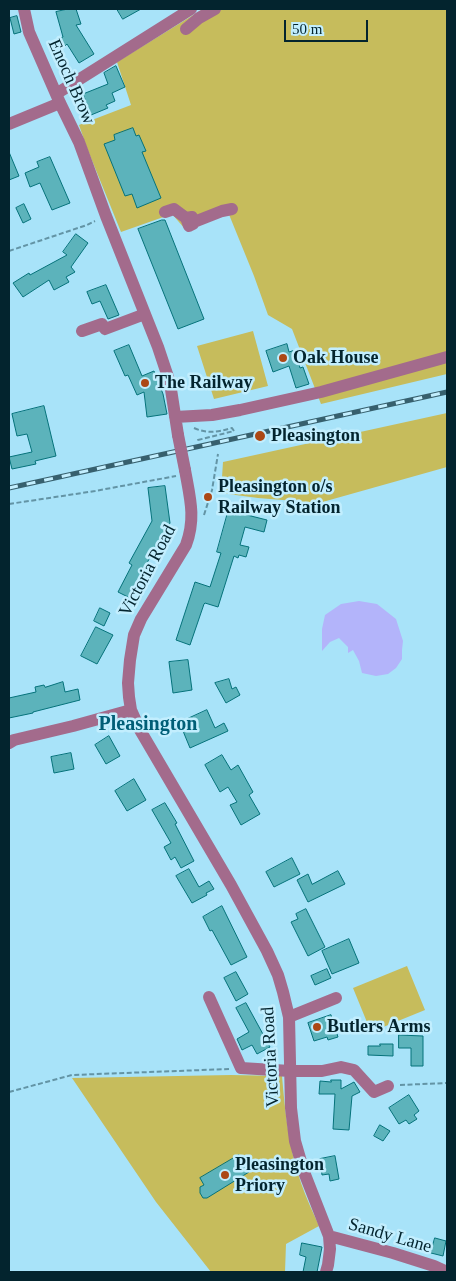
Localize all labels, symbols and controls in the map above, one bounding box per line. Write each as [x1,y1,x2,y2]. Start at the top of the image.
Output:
scale bar [286,10,370,42]
text: 50 m [292,21,322,37]
street label: Enoch Brow [43,36,99,128]
place label: Oak House [293,347,379,369]
marker: Oak House [277,352,289,364]
place label: The Railway [155,372,253,394]
marker: The Railway [139,377,151,389]
place label: Pleasington [271,425,360,447]
marker: Pleasington [253,429,267,443]
place label: Pleasington o/s Railway Station [218,476,341,518]
marker: Pleasington o/s Railway Station [202,491,214,503]
street label: Victoria Road [115,522,181,620]
district label: Pleasington [99,713,197,737]
street label: Victoria Road [258,1006,284,1108]
place label: Butlers Arms [327,1016,430,1038]
marker: Butlers Arms [311,1021,323,1033]
place label: Pleasington Priory [235,1154,324,1196]
marker: Pleasington Priory [219,1169,231,1181]
street label: Sandy Lane [346,1214,434,1258]

